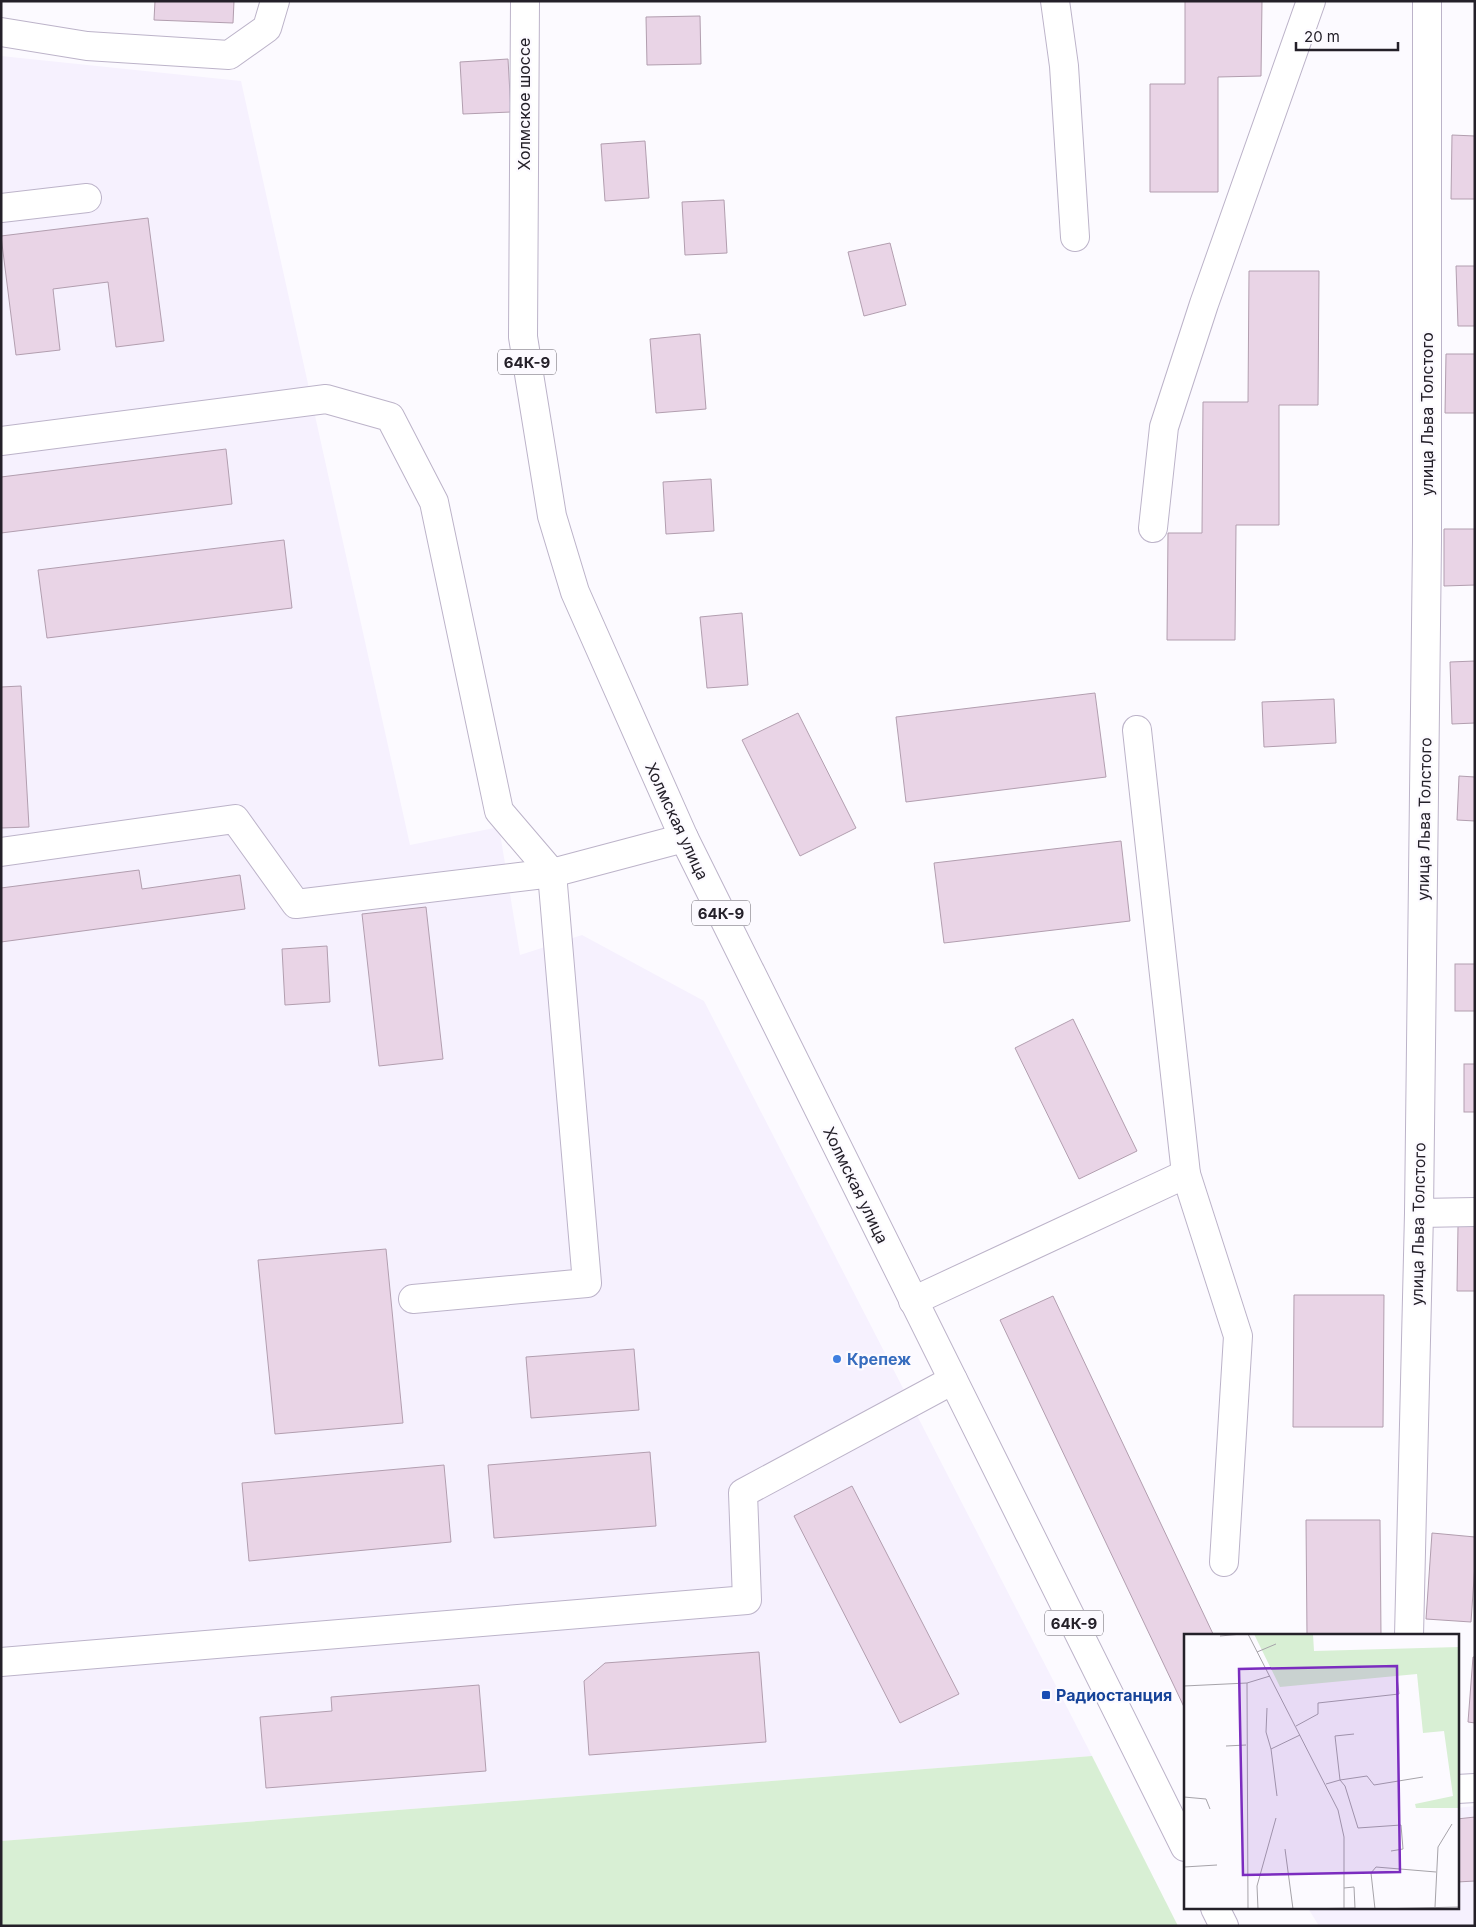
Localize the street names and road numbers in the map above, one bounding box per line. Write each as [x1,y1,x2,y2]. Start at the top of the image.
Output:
street label: Холмское шоссе [514,38,534,170]
street label: улица Льва Толстого [1417,332,1437,496]
road number: 64К-9 [498,350,556,374]
street label: улица Льва Толстого [1413,737,1435,901]
street label: Холмская улица [641,759,713,883]
road number: 64К-9 [692,900,750,926]
street label: Холмская улица [819,1123,893,1247]
street label: улица Льва Толстого [1407,1142,1429,1306]
road number: 64К-9 [1045,1610,1103,1636]

